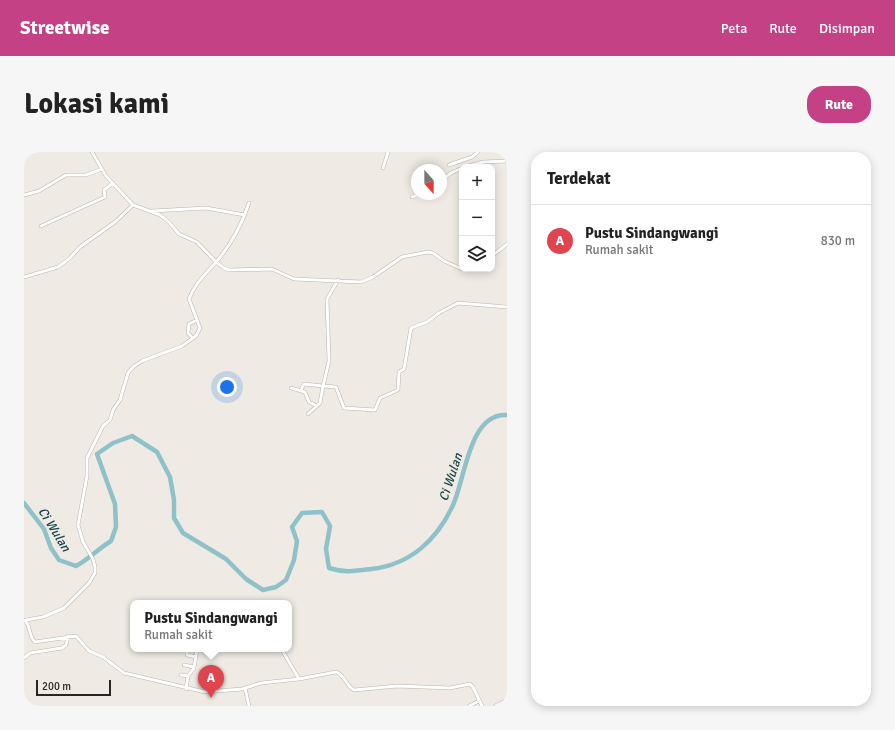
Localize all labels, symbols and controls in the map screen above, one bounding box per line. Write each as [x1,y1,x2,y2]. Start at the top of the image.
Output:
text: Streetwise [20,16,110,40]
text: Peta [721,20,747,37]
text: Rute [769,20,797,37]
text: Disimpan [819,20,875,37]
button: Rute [807,86,871,123]
text: Lokasi kami [24,87,169,121]
north arrow [411,164,447,200]
map controls [459,164,495,272]
button: + [459,164,495,200]
text: Terdekat [547,168,611,189]
button: − [459,200,495,236]
text: Pustu Sindangwangi [585,224,718,242]
text: A [556,233,564,249]
text: 830 m [821,233,855,249]
button: layers [459,236,495,272]
text: Rumah sakit [585,242,653,258]
your location [217,377,237,397]
water label: Ci Wulan [436,450,466,503]
water label: Ci Wulan [34,504,75,556]
popup [130,600,292,652]
text: Pustu Sindangwangi [144,609,278,627]
text: Rumah sakit [144,627,213,643]
pin: A [198,665,224,698]
scale bar [36,678,111,697]
text: 200 m [42,680,71,693]

